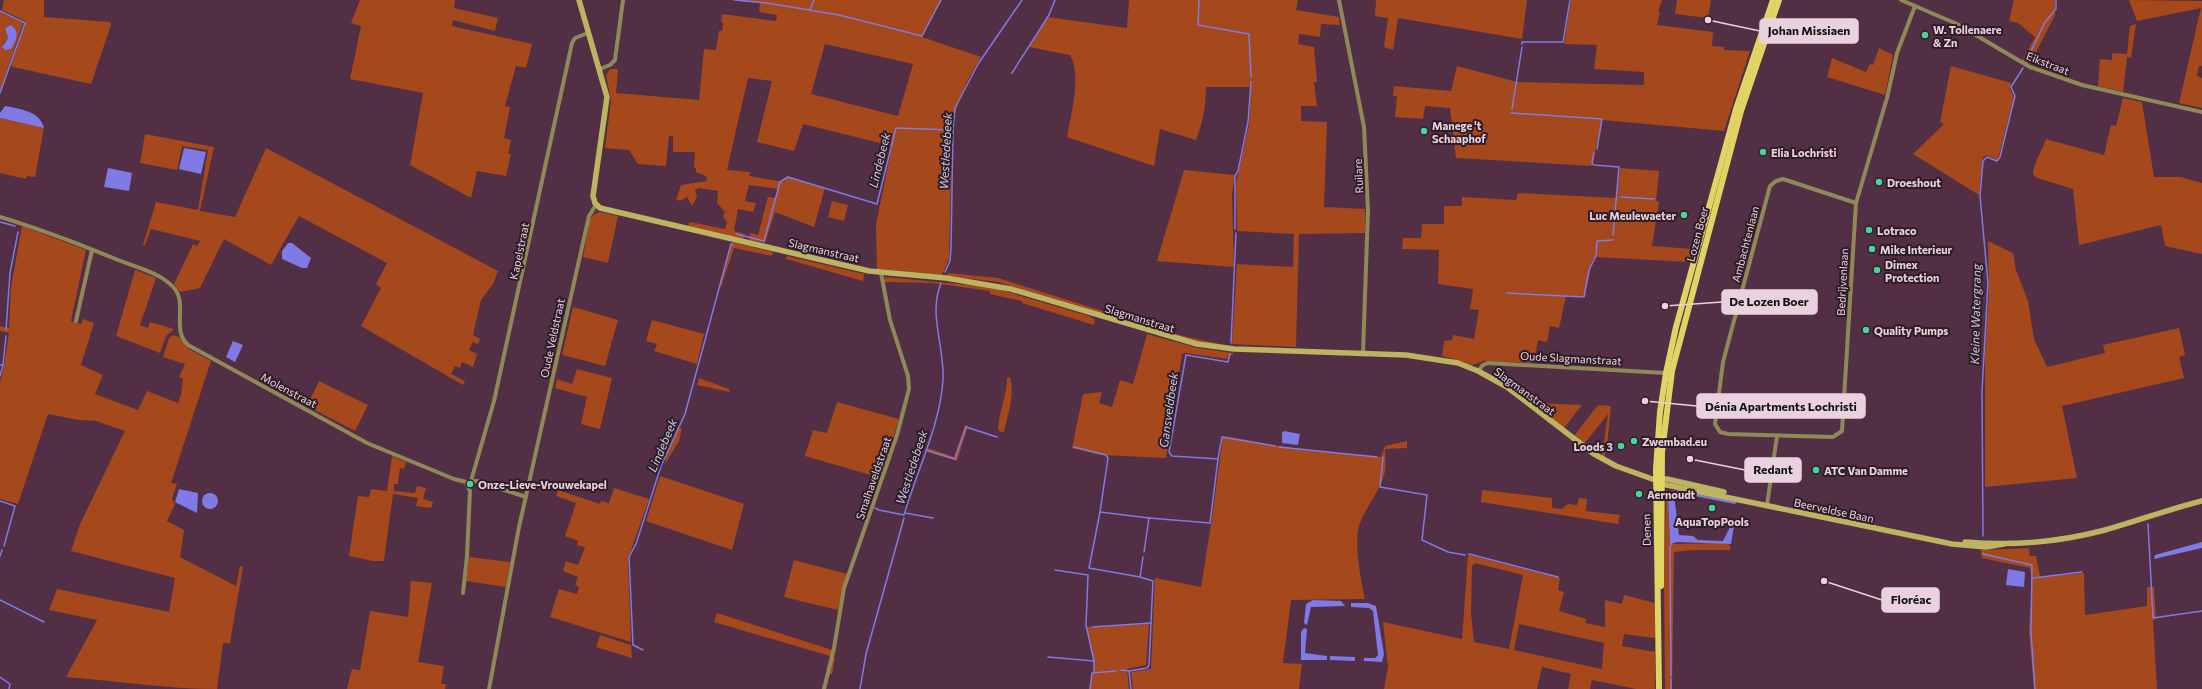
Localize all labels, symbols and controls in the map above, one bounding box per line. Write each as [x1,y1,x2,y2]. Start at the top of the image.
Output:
callout: Johan Missiaen [1760,19,1858,43]
text: Johan Missiaen [1768,23,1850,38]
place label: W. Tollenaere & Zn [1933,23,2002,49]
marker: W. Tollenaere & Zn [1920,30,1930,40]
street label: Eikstraat [2025,49,2072,77]
water label: Westledebeek [936,112,954,190]
place label: Manege 't Schaaphof [1432,119,1486,145]
marker: Manege 't Schaaphof [1419,126,1429,136]
water label: Lindebeek [865,130,893,189]
place label: Elia Lochristi [1771,146,1837,159]
marker: Elia Lochristi [1758,147,1768,157]
street label: Ruilare [1351,158,1365,194]
place label: Droeshout [1887,176,1941,189]
marker: Droeshout [1874,177,1884,187]
street label: Lozen Boer [1683,204,1711,263]
street label: Ambachtenlaan [1729,204,1761,284]
place label: Luc Meulewaeter [1589,209,1676,222]
marker: Luc Meulewaeter [1679,210,1689,220]
street label: Kapelstraat [507,221,531,281]
place label: Lotraco [1877,224,1917,237]
marker: Lotraco [1864,225,1874,235]
street label: Slagmanstraat [787,236,861,265]
place label: Mike Interieur [1880,243,1952,256]
marker: Mike Interieur [1867,244,1877,254]
street label: Bedrijvenlaan [1834,248,1850,316]
place label: Dimex Protection [1885,258,1939,284]
water label: Kleine Watergrang [1967,263,1983,364]
marker: Dimex Protection [1872,265,1882,275]
callout: De Lozen Boer [1722,290,1817,314]
text: De Lozen Boer [1729,294,1809,308]
street label: Oude Veldstraat [537,297,567,379]
street label: Slagmanstraat [1103,301,1177,335]
place label: Quality Pumps [1874,324,1948,337]
marker: Quality Pumps [1861,325,1871,335]
street label: Oude Slagmanstraat [1520,349,1623,367]
street label: Slagmanstraat [1492,364,1559,418]
street label: Molenstraat [259,370,320,410]
water label: Gansveldbeek [1156,371,1180,448]
callout: Dénia Apartments Lochristi [1697,394,1865,418]
text: Dénia Apartments Lochristi [1705,399,1857,413]
water label: Lindebeek [645,416,680,474]
water label: Westledebeek [892,428,930,506]
street label: Smalhaveldstraat [853,434,893,521]
place label: Zwembad.eu [1642,435,1707,448]
marker: Zwembad.eu [1629,436,1639,446]
place label: Loods 3 [1573,440,1613,453]
marker: Loods 3 [1616,441,1626,451]
callout: Redant [1745,458,1801,482]
text: Redant [1753,462,1793,476]
place label: ATC Van Damme [1824,464,1908,477]
marker: ATC Van Damme [1811,465,1821,475]
place label: Onze-Lieve-Vrouwekapel [478,478,607,491]
marker: Onze-Lieve-Vrouwekapel [465,479,475,489]
place label: Aernoudt [1647,488,1696,501]
marker: Aernoudt [1634,489,1644,499]
street label: Beerveldse Baan [1793,495,1875,525]
marker: AquaTopPools [1707,503,1717,513]
street label: Denen [1639,514,1653,546]
place label: AquaTopPools [1675,515,1749,528]
callout: Floréac [1882,588,1939,612]
text: Floréac [1891,592,1931,606]

